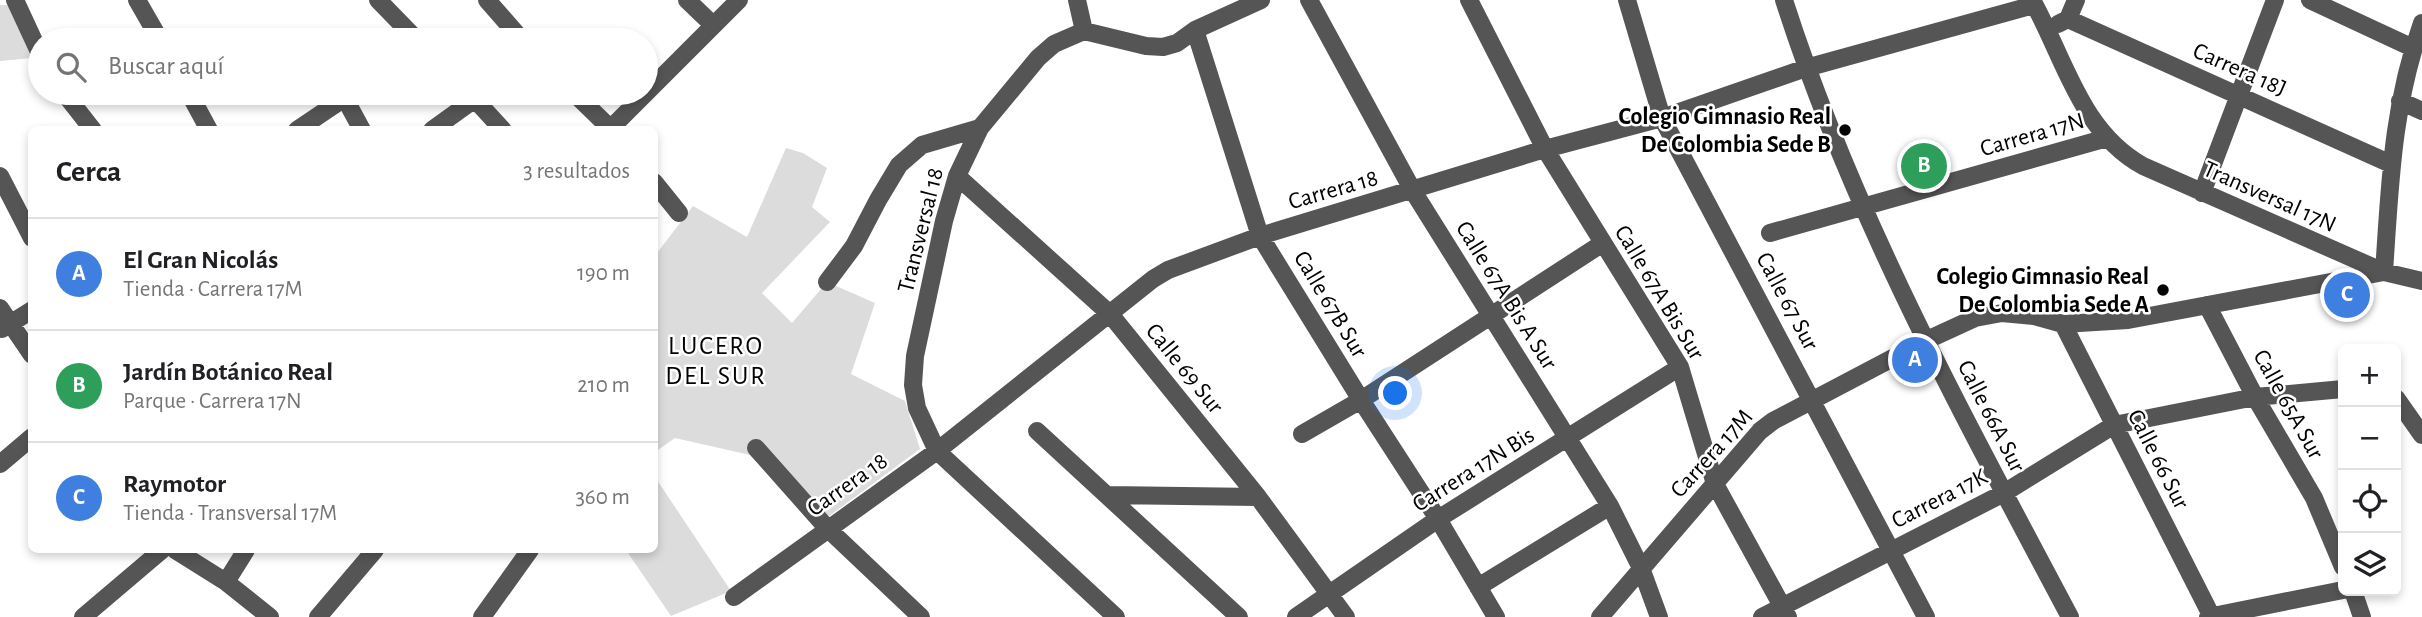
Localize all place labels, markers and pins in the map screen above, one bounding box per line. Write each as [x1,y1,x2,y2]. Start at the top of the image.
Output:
place label: Colegio Gimnasio Real De Colombia Sede B [1618,105,1831,157]
marker: Colegio Gimnasio Real De Colombia Sede B [1837,122,1853,138]
pin: B [1901,140,1947,192]
place label: Colegio Gimnasio Real De Colombia Sede A [1936,265,2150,317]
pin: C [2324,269,2370,321]
marker: Colegio Gimnasio Real De Colombia Sede A [2155,282,2171,298]
pin: A [1892,334,1938,386]

